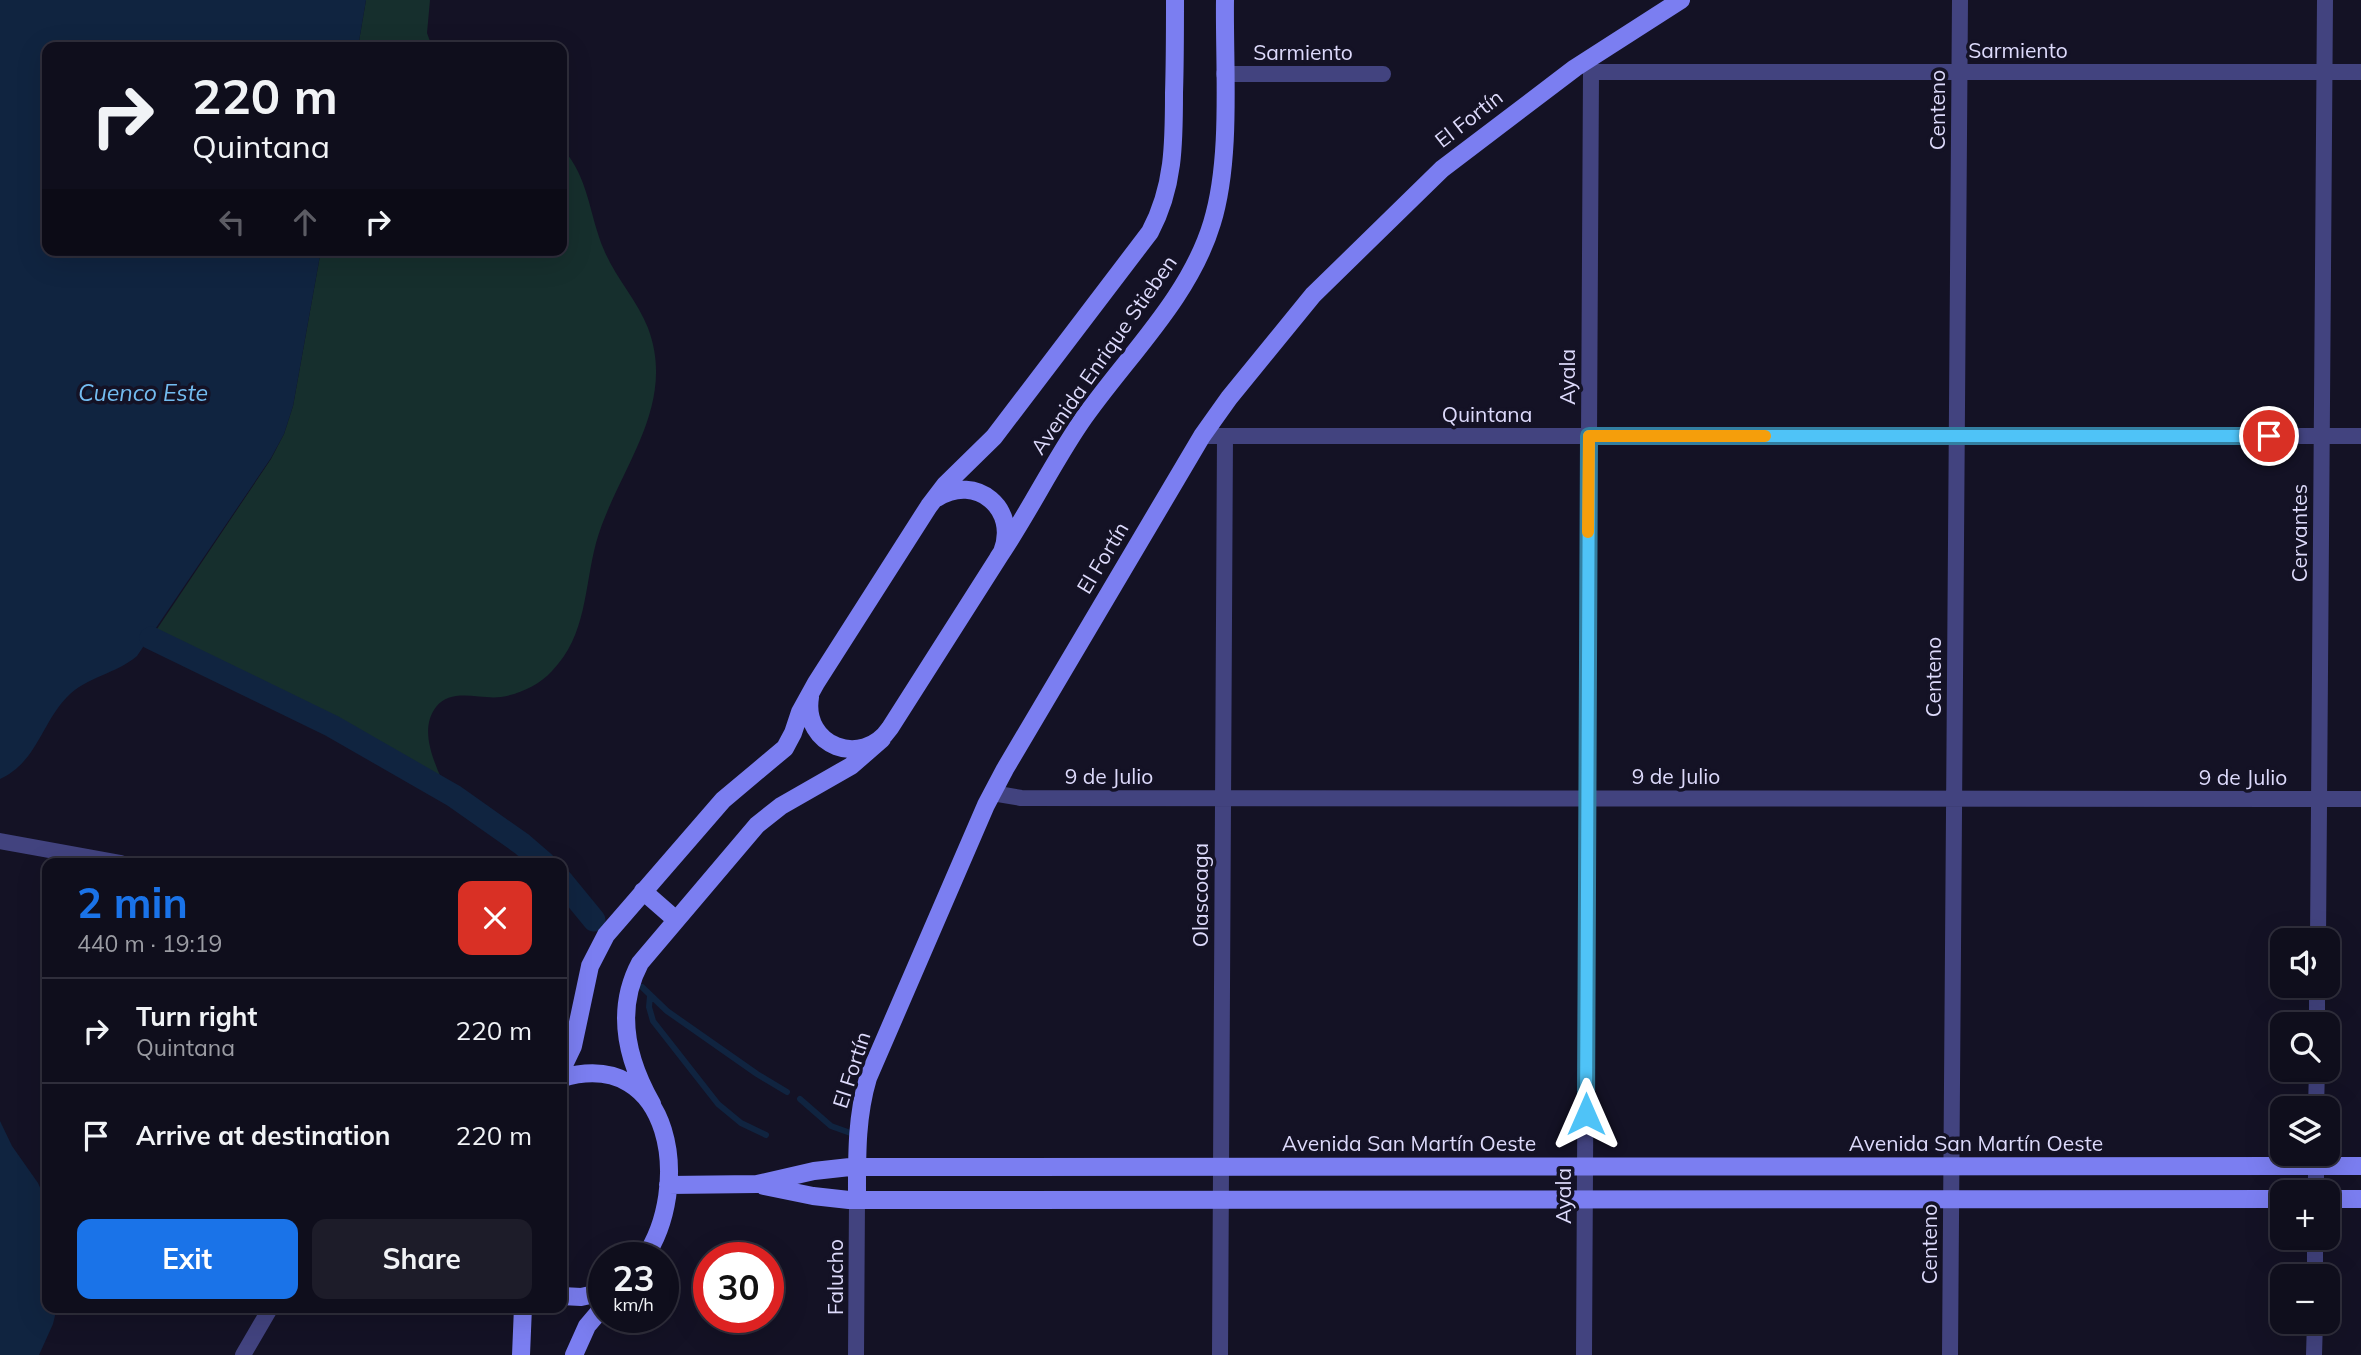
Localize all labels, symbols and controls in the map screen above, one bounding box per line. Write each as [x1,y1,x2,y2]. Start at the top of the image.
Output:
street label: Sarmiento [1968,37,2068,63]
street label: Sarmiento [1253,39,1353,65]
text: 220 m [192,65,338,126]
icon: right [77,70,168,161]
street label: Centeno [1924,70,1950,150]
street label: El Fortín [1429,84,1508,153]
text: Quintana [192,126,330,166]
icon: left [213,203,251,241]
icon: ahead [286,203,324,241]
icon: right [359,203,397,241]
street label: Avenida Enrique Stieben [1024,250,1182,459]
street label: Ayala [1554,349,1580,405]
water label: Cuenco Este [78,378,208,407]
street label: Quintana [1442,401,1532,427]
pin [2239,406,2299,466]
icon: arrive [2250,417,2288,455]
street label: Cervantes [2286,484,2312,582]
street label: El Fortín [1071,517,1134,598]
street label: Centeno [1920,637,1946,717]
street label: 9 de Julio [1065,763,1153,789]
street label: 9 de Julio [1632,763,1720,789]
street label: 9 de Julio [2199,764,2287,790]
street label: Olascoaga [1187,843,1213,947]
text: 2 min [77,876,188,929]
button: close [458,881,532,955]
map controls [2270,928,2340,1334]
button: sound [2270,928,2340,998]
text: 440 m · 19:19 [77,929,222,958]
text: Turn right [136,1000,257,1033]
icon: right [77,1012,115,1050]
button: search [2270,1012,2340,1082]
text: 220 m [456,1014,532,1047]
street label: El Fortín [826,1028,876,1111]
text: Quintana [136,1033,235,1062]
position arrow [1549,1077,1623,1151]
button: layers [2270,1096,2340,1166]
icon: arrive [77,1117,115,1155]
text: Arrive at destination [136,1119,391,1152]
text: 220 m [456,1119,532,1152]
street label: Avenida San Martín Oeste [1282,1130,1536,1156]
street label: Avenida San Martín Oeste [1849,1130,2103,1156]
street label: Ayala [1550,1168,1576,1224]
button: + [2270,1180,2340,1250]
street label: Centeno [1916,1204,1942,1284]
button: Exit [77,1219,298,1299]
button: Share [312,1219,532,1299]
street label: Falucho [822,1239,848,1315]
speed limit sign: 30 [693,1242,784,1333]
text: 23 [612,1256,655,1300]
button: − [2270,1264,2340,1334]
text: km/h [613,1293,654,1316]

